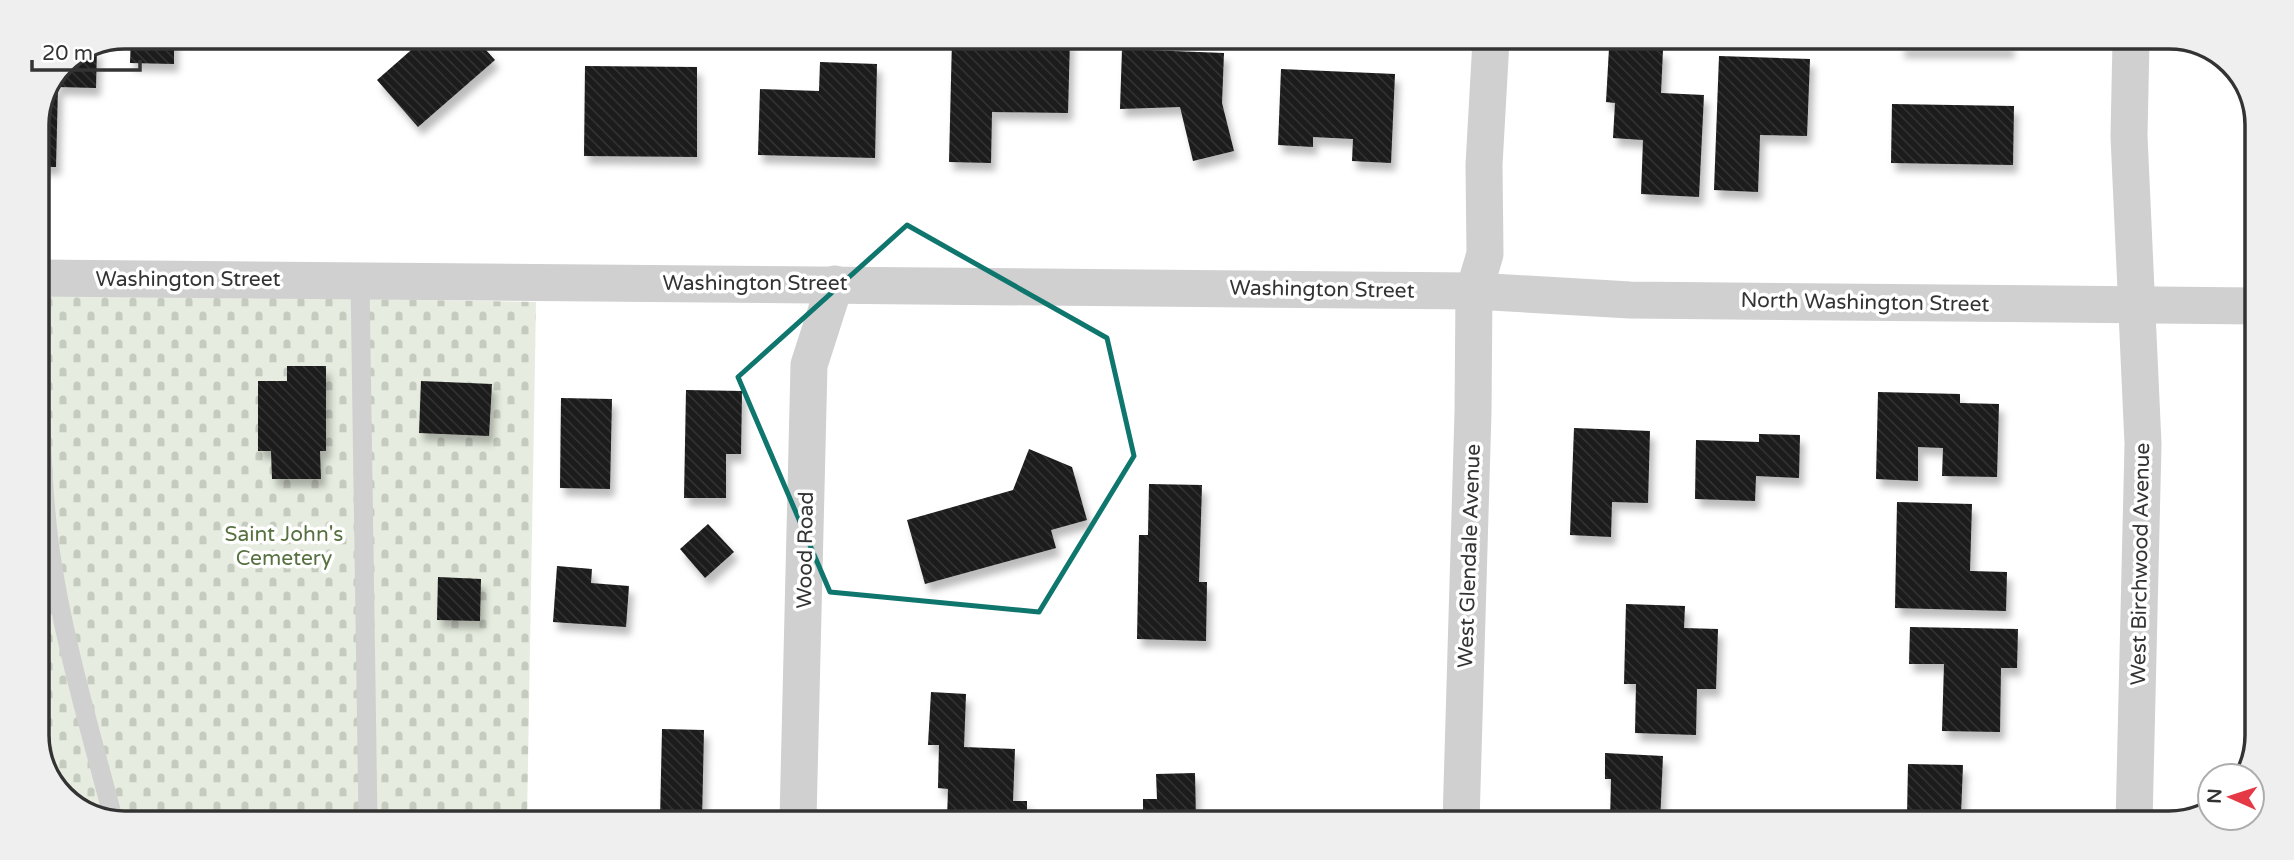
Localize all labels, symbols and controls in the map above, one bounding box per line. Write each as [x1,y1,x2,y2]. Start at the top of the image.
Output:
scale bar [32,28,140,72]
text: 20 m [42,41,93,66]
street label: Washington Street [95,267,281,292]
street label: Washington Street [662,271,848,296]
street label: Washington Street [1229,275,1415,304]
street label: North Washington Street [1740,288,1990,317]
street label: West Birchwood Avenue [2126,442,2155,686]
street label: West Glendale Avenue [1453,443,1486,669]
street label: Wood Road [792,491,819,609]
park label: Saint John's Cemetery [225,522,343,571]
north arrow [2196,762,2266,832]
text: N [2204,788,2226,804]

